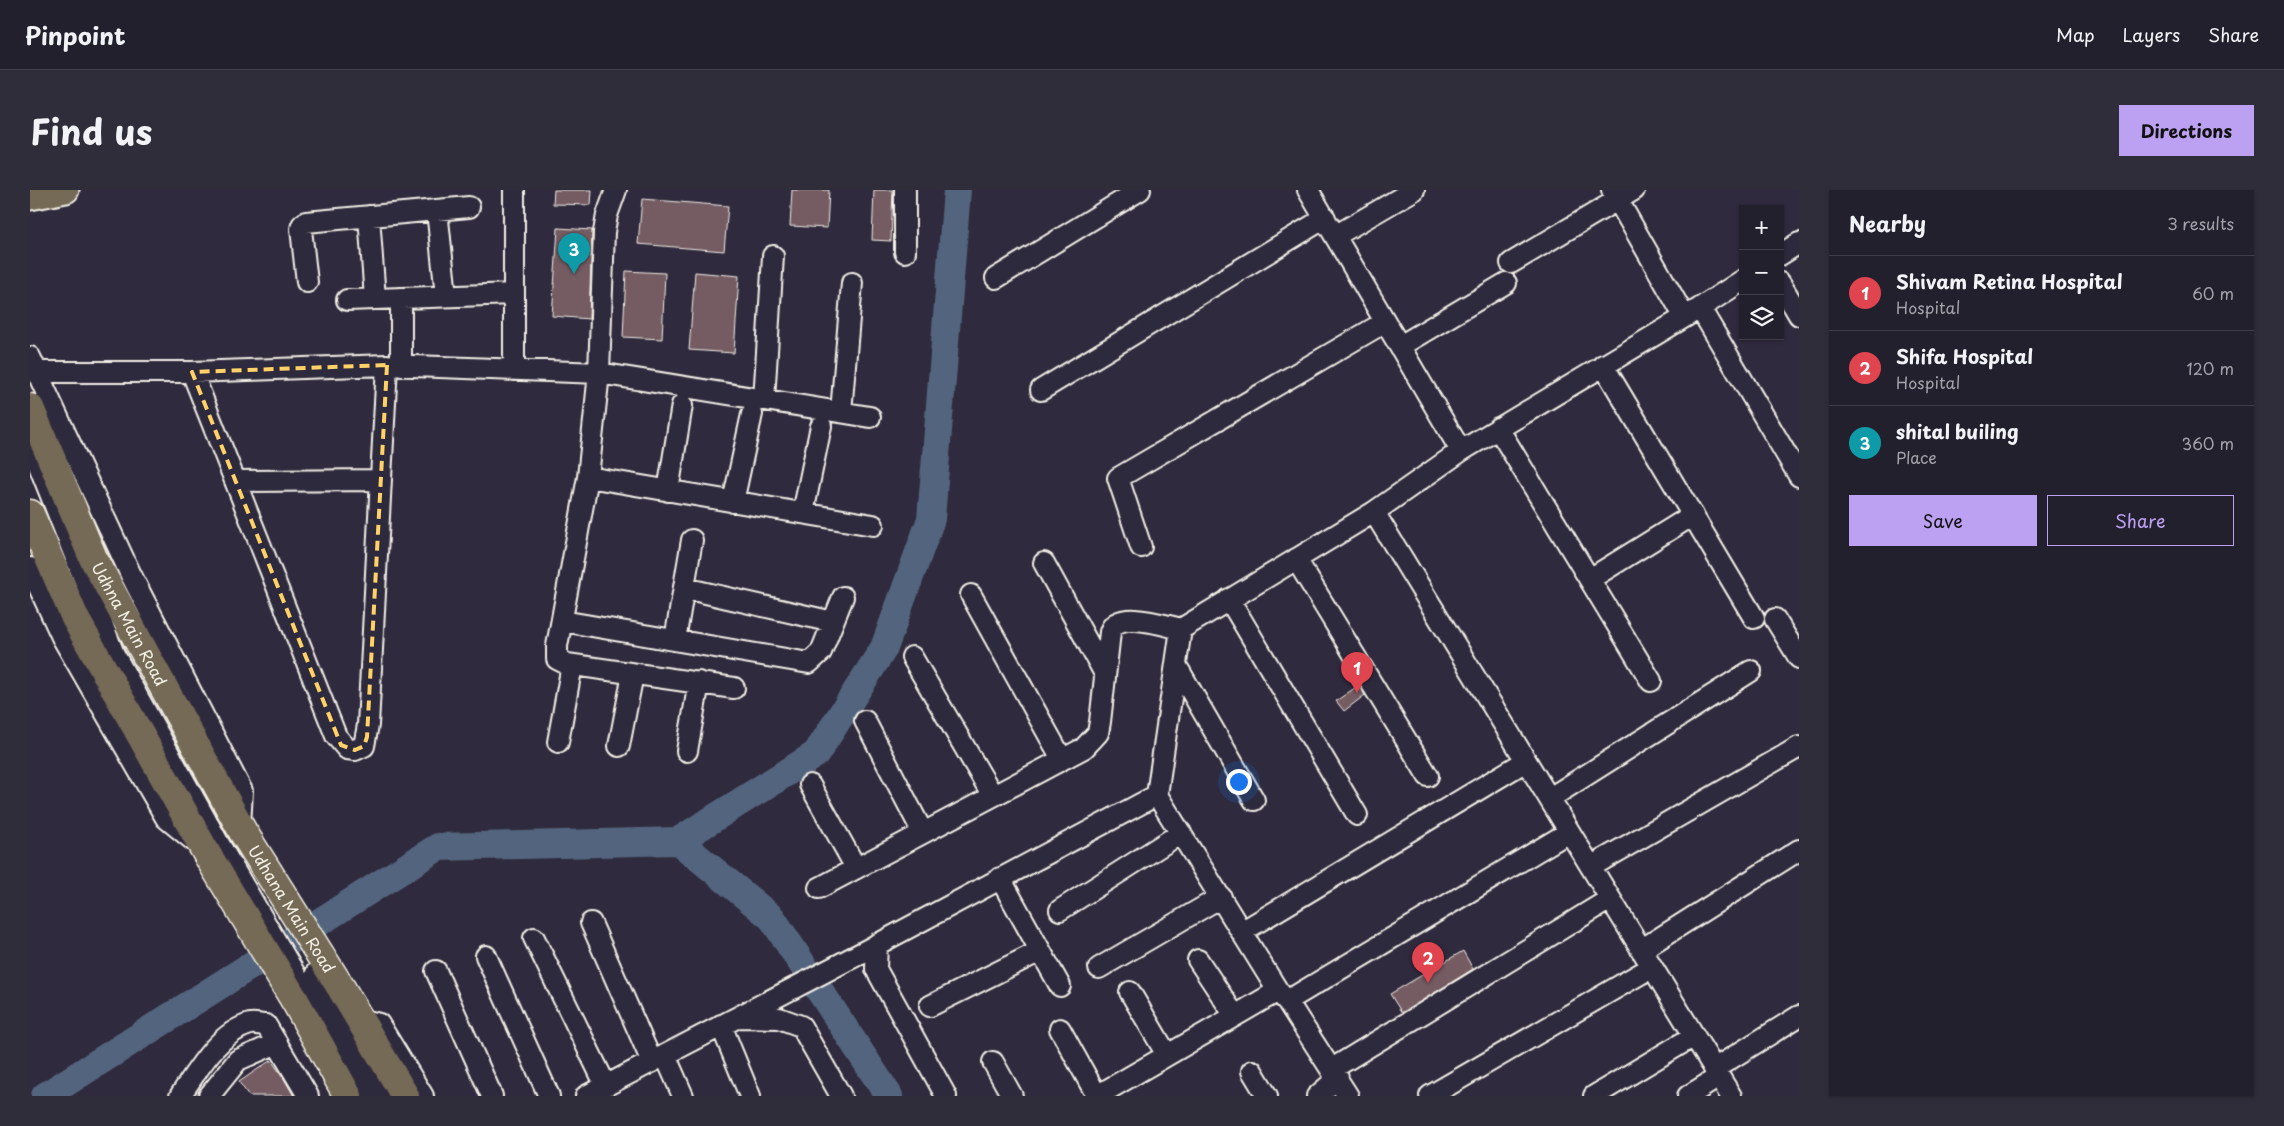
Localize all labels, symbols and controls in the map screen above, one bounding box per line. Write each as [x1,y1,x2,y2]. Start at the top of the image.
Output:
text: Pinpoint [25,17,126,53]
text: Map [2056,21,2095,48]
text: Layers [2123,21,2180,48]
text: Share [2208,21,2259,48]
text: Find us [30,104,152,157]
button: Directions [2119,105,2254,156]
map controls [1739,205,1784,340]
button: + [1739,205,1784,250]
text: Nearby [1849,207,1926,239]
text: 3 results [2167,211,2234,235]
pin: 3 [558,233,590,274]
button: − [1739,250,1784,295]
text: Shivam Retina Hospital [1896,267,2123,295]
text: 1 [1861,281,1869,305]
text: 60 m [2192,281,2234,305]
button: layers [1739,295,1784,340]
text: Hospital [1896,295,1960,319]
text: Shifa Hospital [1896,342,2033,370]
text: 2 [1859,356,1871,380]
text: 120 m [2187,356,2234,380]
text: Hospital [1896,370,1960,394]
text: shital builing [1896,417,2018,445]
text: 3 [1860,431,1870,455]
text: 360 m [2182,431,2234,455]
text: Place [1896,445,1937,469]
button: Save [1849,495,2037,546]
button: Share [2047,495,2234,546]
street label: Udhna Main Road [86,557,174,690]
pin: 1 [1341,652,1373,693]
your location [1226,769,1252,795]
street label: Udhana Main Road [243,840,342,977]
pin: 2 [1412,942,1444,983]

